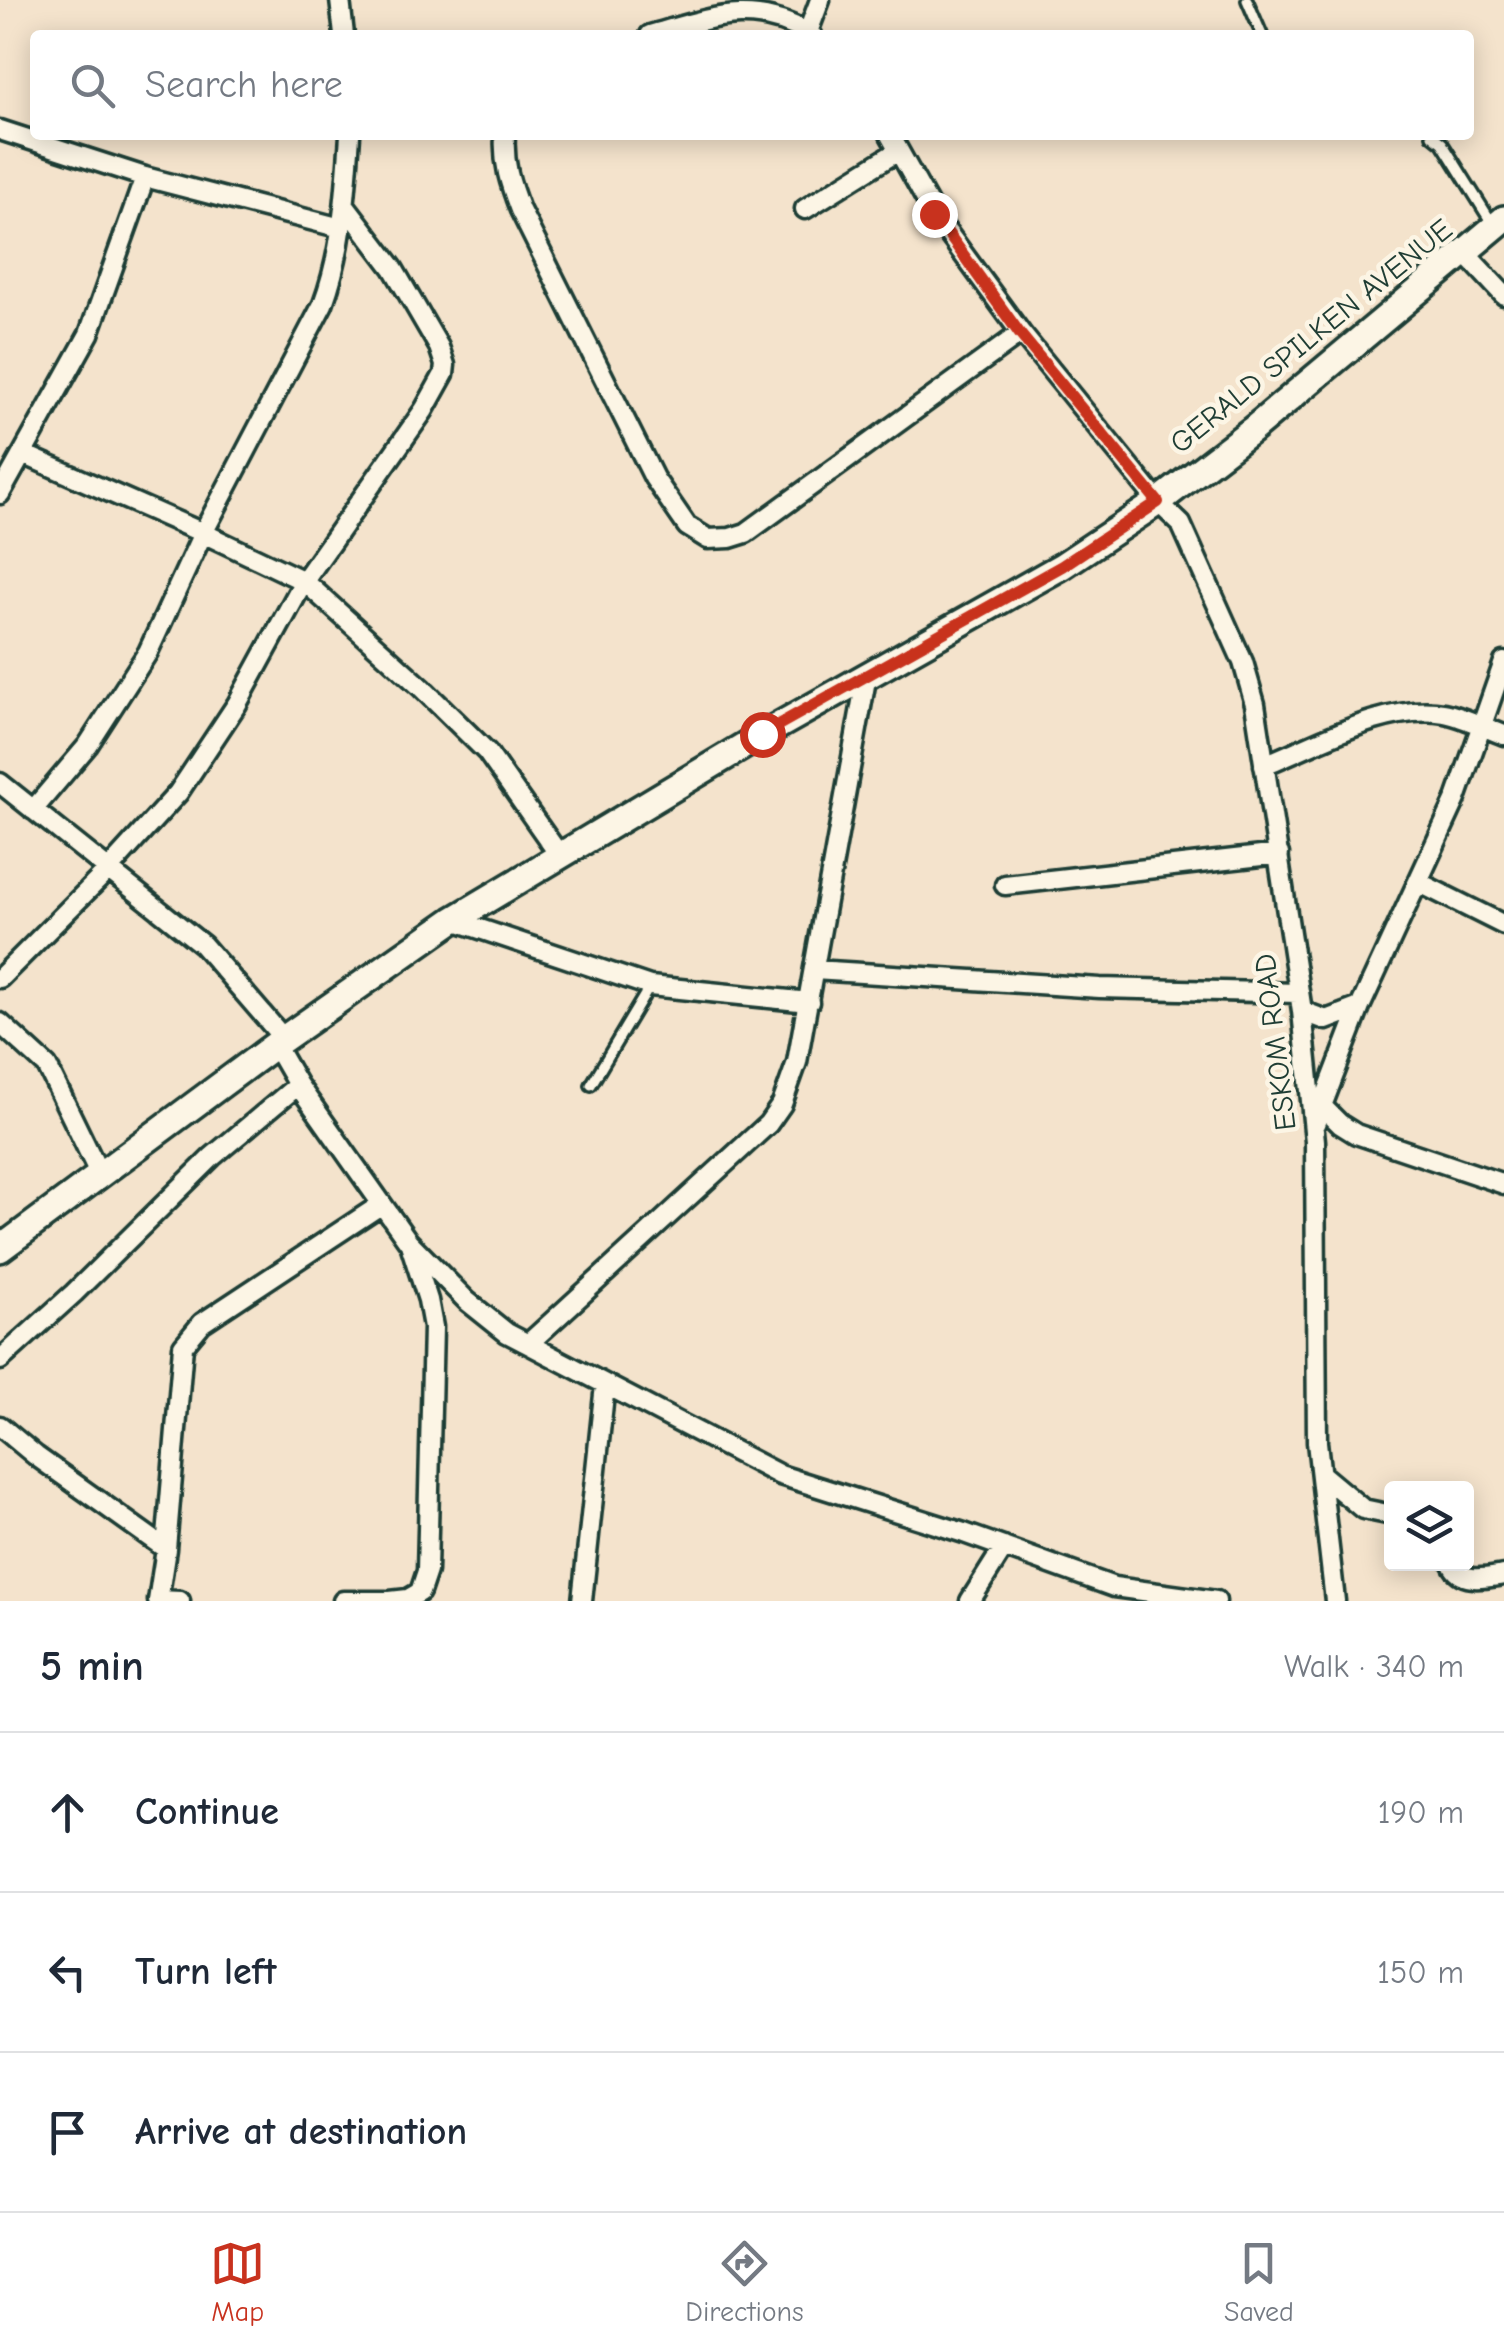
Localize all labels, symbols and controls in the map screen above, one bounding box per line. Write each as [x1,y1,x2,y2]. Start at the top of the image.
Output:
search box [30,30,1474,140]
icon: search [65,58,120,113]
text: Search here [145,63,343,107]
route end [912,192,958,238]
street label: GERALD SPILKEN AVENUE [1163,212,1459,461]
route start [740,712,786,758]
street label: ESKOM ROAD [1247,951,1304,1132]
map controls [1384,1481,1474,1571]
button: layers [1384,1481,1474,1571]
text: 5 min [40,1642,144,1691]
text: Walk · 340 m [1284,1648,1464,1685]
icon: ahead [40,1785,95,1840]
text: Continue [135,1790,279,1834]
text: 190 m [1378,1794,1464,1831]
icon: left [40,1945,95,2000]
text: Turn left [135,1950,276,1994]
text: 150 m [1377,1954,1464,1991]
icon: arrive [40,2105,95,2160]
text: Arrive at destination [135,2110,467,2154]
tab: Map [210,2236,265,2328]
tab: Directions [685,2236,804,2328]
tab: Saved [1224,2236,1294,2328]

